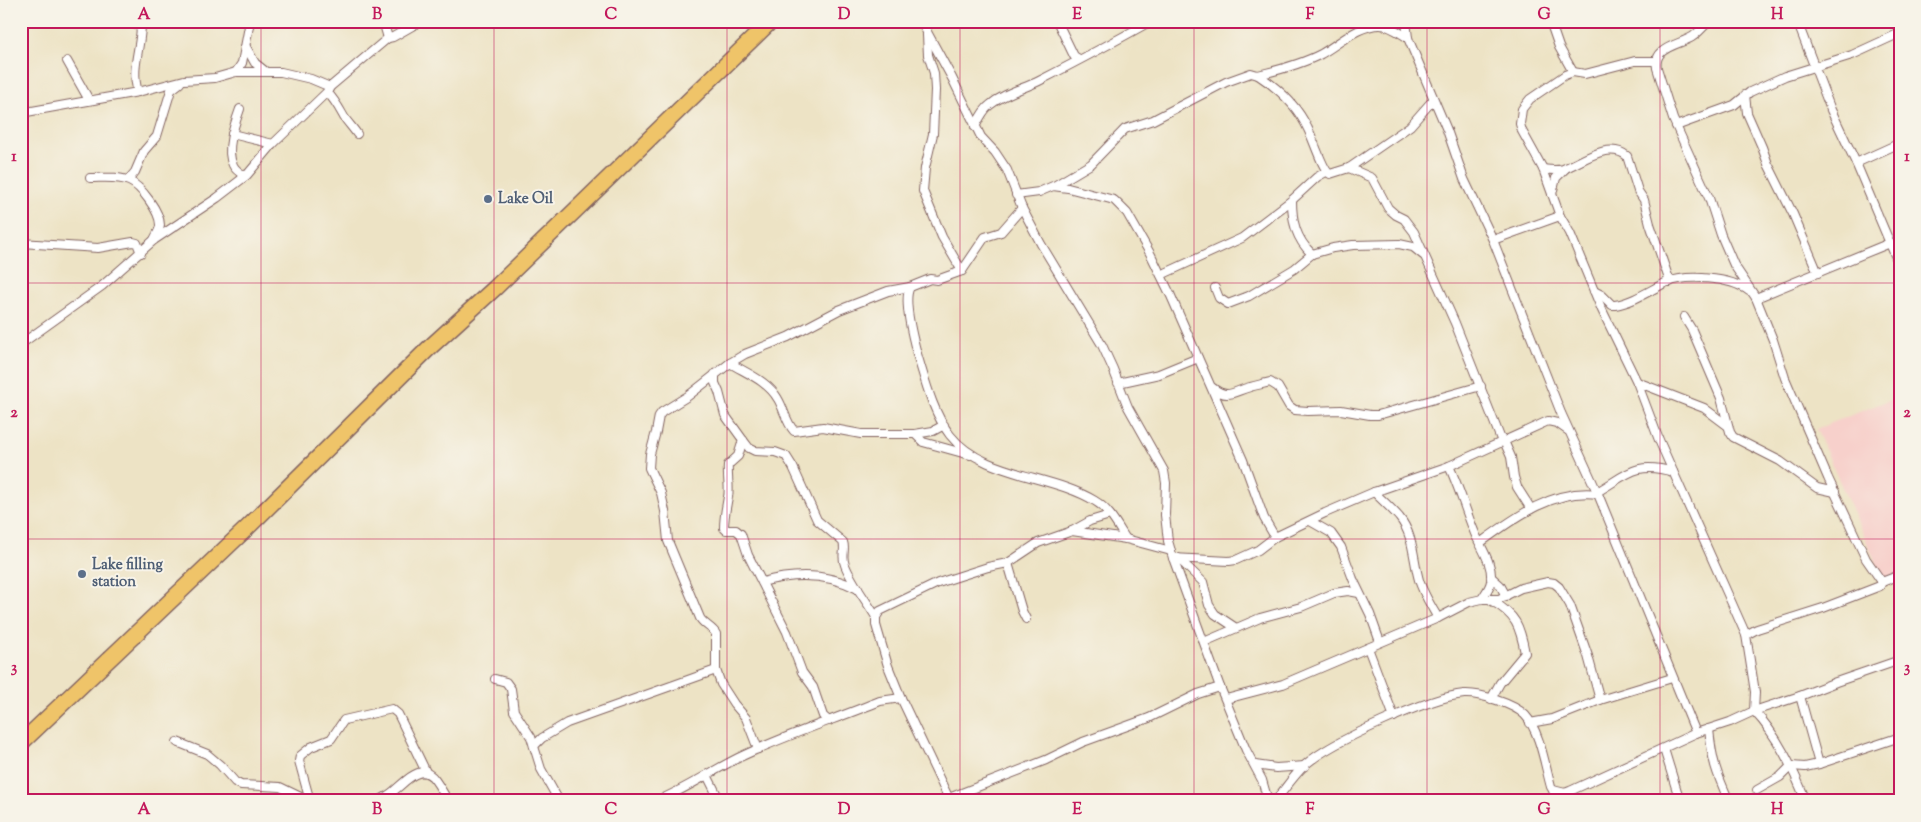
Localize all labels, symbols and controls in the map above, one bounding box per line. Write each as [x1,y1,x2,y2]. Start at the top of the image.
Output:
text: A [138,4,151,27]
text: B [372,4,382,27]
text: C [605,4,618,27]
text: D [838,4,851,27]
text: E [1072,4,1082,27]
text: F [1306,4,1315,27]
text: G [1537,4,1551,27]
text: H [1771,4,1784,27]
text: 1 [11,146,17,169]
text: 1 [1904,146,1910,169]
place label: Lake Oil [498,189,554,210]
marker: Lake Oil [482,193,494,205]
text: 2 [10,402,18,425]
text: 2 [1903,402,1911,425]
place label: Lake filling station [92,555,164,593]
marker: Lake filling station [76,568,88,580]
text: 3 [11,657,18,680]
text: 3 [1904,657,1911,680]
text: A [138,799,151,822]
text: B [372,799,382,822]
text: C [605,799,618,822]
text: D [838,799,851,822]
text: E [1072,799,1082,822]
text: F [1306,799,1315,822]
text: G [1537,799,1551,822]
text: H [1771,799,1784,822]

